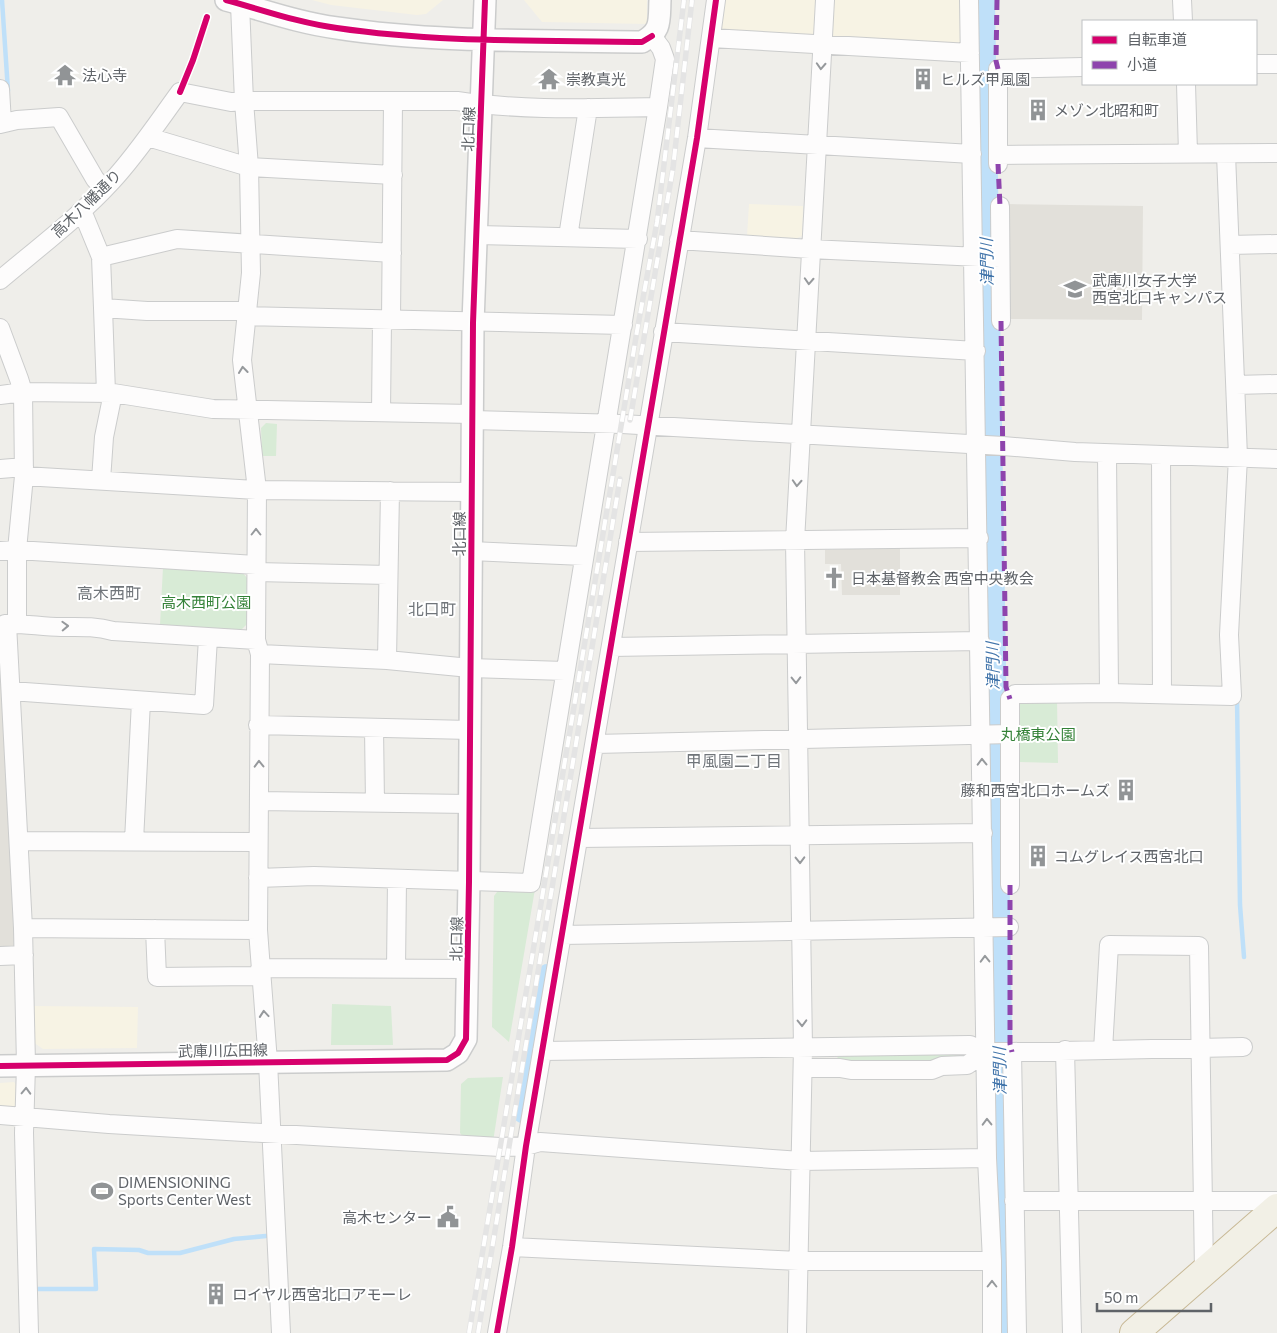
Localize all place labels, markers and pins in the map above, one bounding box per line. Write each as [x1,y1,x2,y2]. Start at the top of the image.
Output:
temple icon: 法心寺 [52,62,78,88]
place label: 法心寺 [82,66,127,84]
temple icon: 崇教真光 [536,66,562,92]
building icon: ヒルズ甲風園 [910,66,936,92]
place label: 崇教真光 [566,70,626,88]
place label: ヒルズ甲風園 [940,70,1030,88]
building icon: メゾン北昭和町 [1025,97,1051,123]
place label: メゾン北昭和町 [1054,101,1159,119]
place label: 武庫川女子大学 西宮北口キャンパス [1092,271,1227,306]
school or university icon: 武庫川女子大学 西宮北口キャンパス [1062,276,1088,302]
church icon: 日本基督教会 西宮中央教会 [821,565,847,591]
place label: 日本基督教会 西宮中央教会 [851,569,1034,587]
building icon: 藤和西宮北口ホームズ [1113,777,1139,803]
place label: 藤和西宮北口ホームズ [960,781,1110,799]
building icon: コムグレイス西宮北口 [1025,843,1051,869]
place label: コムグレイス西宮北口 [1054,847,1204,865]
place label: DIMENSIONING Sports Center West [118,1173,251,1208]
sports icon: DIMENSIONING Sports Center West [89,1178,115,1204]
public building icon: 高木センター [435,1204,461,1230]
place label: 高木センター [342,1208,432,1226]
building icon: ロイヤル西宮北口アモーレ [203,1281,229,1307]
place label: ロイヤル西宮北口アモーレ [232,1285,412,1303]

